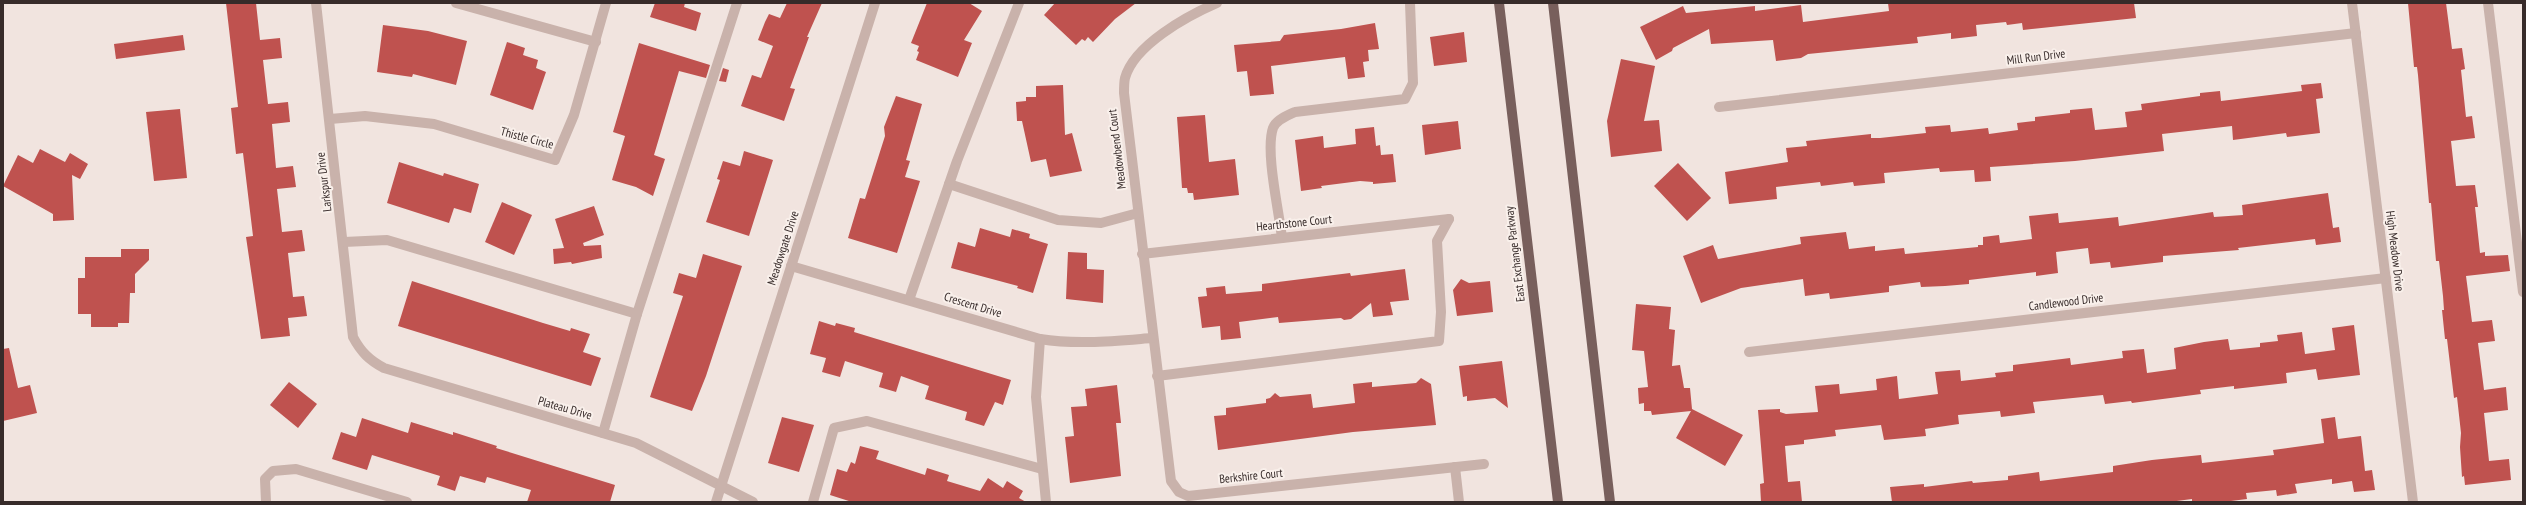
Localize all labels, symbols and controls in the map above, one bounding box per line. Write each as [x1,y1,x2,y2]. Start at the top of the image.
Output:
street label: Mill Run Drive [2006,45,2066,68]
street label: Meadowbend Court [1104,108,1129,190]
street label: Thistle Circle [499,123,555,152]
street label: Larkspur Drive [312,151,335,213]
street label: East Exchange Parkway [1501,205,1528,303]
street label: Meadowgate Drive [763,209,802,287]
street label: High Meadow Drive [2383,210,2408,292]
street label: Hearthstone Court [1255,211,1333,234]
street label: Crescent Drive [942,289,1004,320]
street label: Candlewood Drive [2028,289,2104,314]
street label: Plateau Drive [536,393,594,422]
street label: Berkshire Court [1218,465,1284,486]

